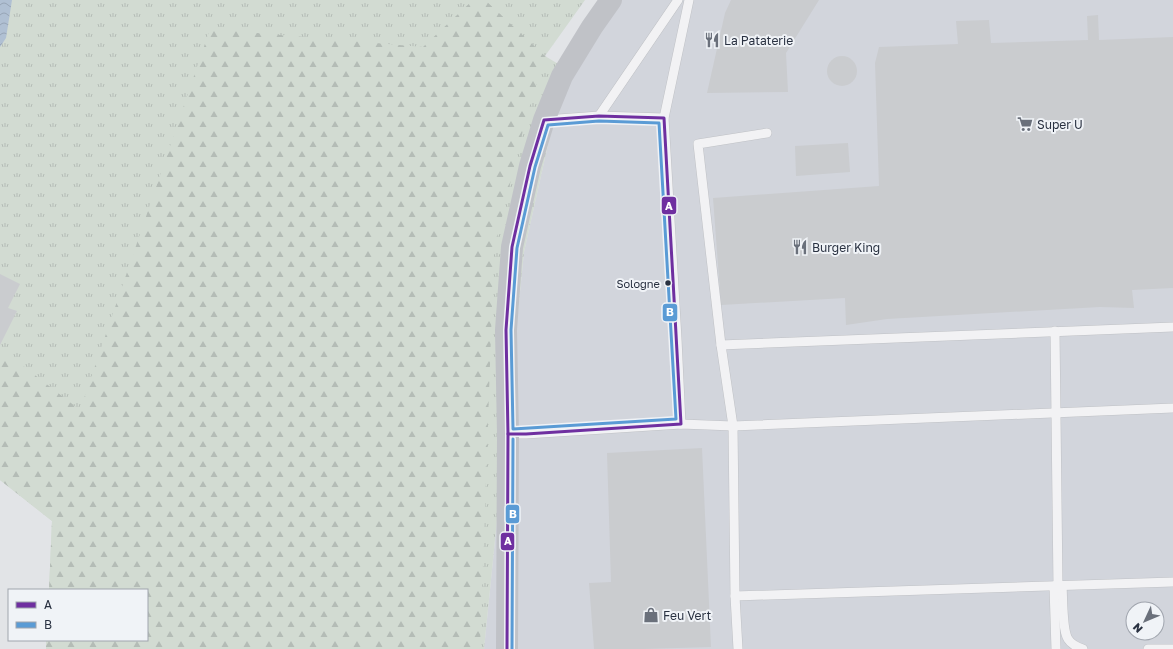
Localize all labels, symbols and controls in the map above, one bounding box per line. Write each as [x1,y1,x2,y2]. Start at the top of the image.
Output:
restaurant icon: La Pataterie [703,31,721,49]
place label: La Pataterie [724,33,793,48]
supermarket icon: Super U [1016,115,1034,133]
place label: Super U [1037,117,1083,132]
line badge: A [661,196,677,215]
text: A [665,199,673,212]
restaurant icon: Burger King [791,238,809,256]
place label: Burger King [812,240,880,255]
place label: Sologne [616,277,660,290]
marker: Sologne [663,278,673,288]
line badge: B [662,303,678,322]
text: B [666,305,674,318]
line badge: B [505,504,520,524]
text: B [509,507,517,520]
line badge: A [500,532,515,551]
text: A [504,534,512,547]
legend [8,589,148,641]
text: A [44,597,52,612]
north arrow [1125,601,1165,641]
shop icon: Feu Vert [642,606,660,624]
place label: Feu Vert [663,608,711,623]
text: B [44,617,52,632]
text: N [1130,621,1145,636]

